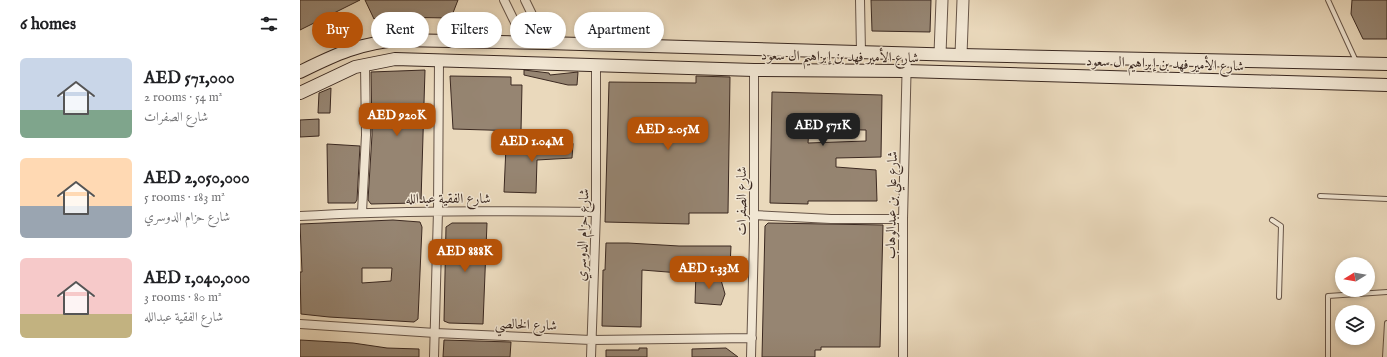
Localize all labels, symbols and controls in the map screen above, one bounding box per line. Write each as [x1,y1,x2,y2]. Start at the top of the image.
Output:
chip: Buy [312,12,363,48]
chip: Rent [371,12,429,48]
chip: Filters [437,12,502,48]
chip: New [510,12,566,48]
chip: Apartment [574,12,664,48]
icon: filters [258,13,280,35]
text: 6 homes [20,14,76,35]
street label: شارع الأمير فهد بن إبراهيم ال سعود [761,45,919,71]
street label: شارع الأمير فهد بن إبراهيم ال سعود [1085,50,1244,80]
text: AED 571,000 [144,68,235,89]
icon: home [52,74,100,122]
text: 2 rooms · 54 m² [144,89,222,106]
pin: AED 920K [356,103,438,137]
text: AED 920K [368,107,426,124]
text: شارع الصفرات [144,109,208,126]
pin: AED 571K [782,113,864,147]
pin: AED 2.05M [622,117,714,151]
text: AED 571K [795,117,851,134]
text: AED 2.05M [636,121,700,138]
pin: AED 1.04M [486,129,578,163]
text: AED 1.04M [500,133,564,150]
street label: شارع علي بن عبدالوهاب [882,151,905,259]
street label: شارع الصفرات [733,166,753,236]
text: AED 2,050,000 [144,168,250,189]
icon: home [52,174,100,222]
street label: شارع حزام الدوسري [572,188,597,282]
text: 5 rooms · 183 m² [144,189,225,206]
street label: شارع الفقية عبدالله [405,190,491,210]
text: شارع حزام الدوسري [144,209,230,226]
pin: AED 888K [424,239,506,273]
text: AED 888K [437,243,493,260]
pin: AED 1.33M [663,256,755,290]
north arrow [1335,257,1375,297]
map controls [1335,257,1375,345]
text: AED 1.33M [679,260,739,277]
text: AED 1,040,000 [144,268,250,289]
icon: home [52,274,100,322]
text: 3 rooms · 80 m² [144,289,222,306]
button: layers [1335,305,1375,345]
text: شارع الفقية عبدالله [144,309,223,326]
street label: شارع الخالصي [494,315,557,339]

